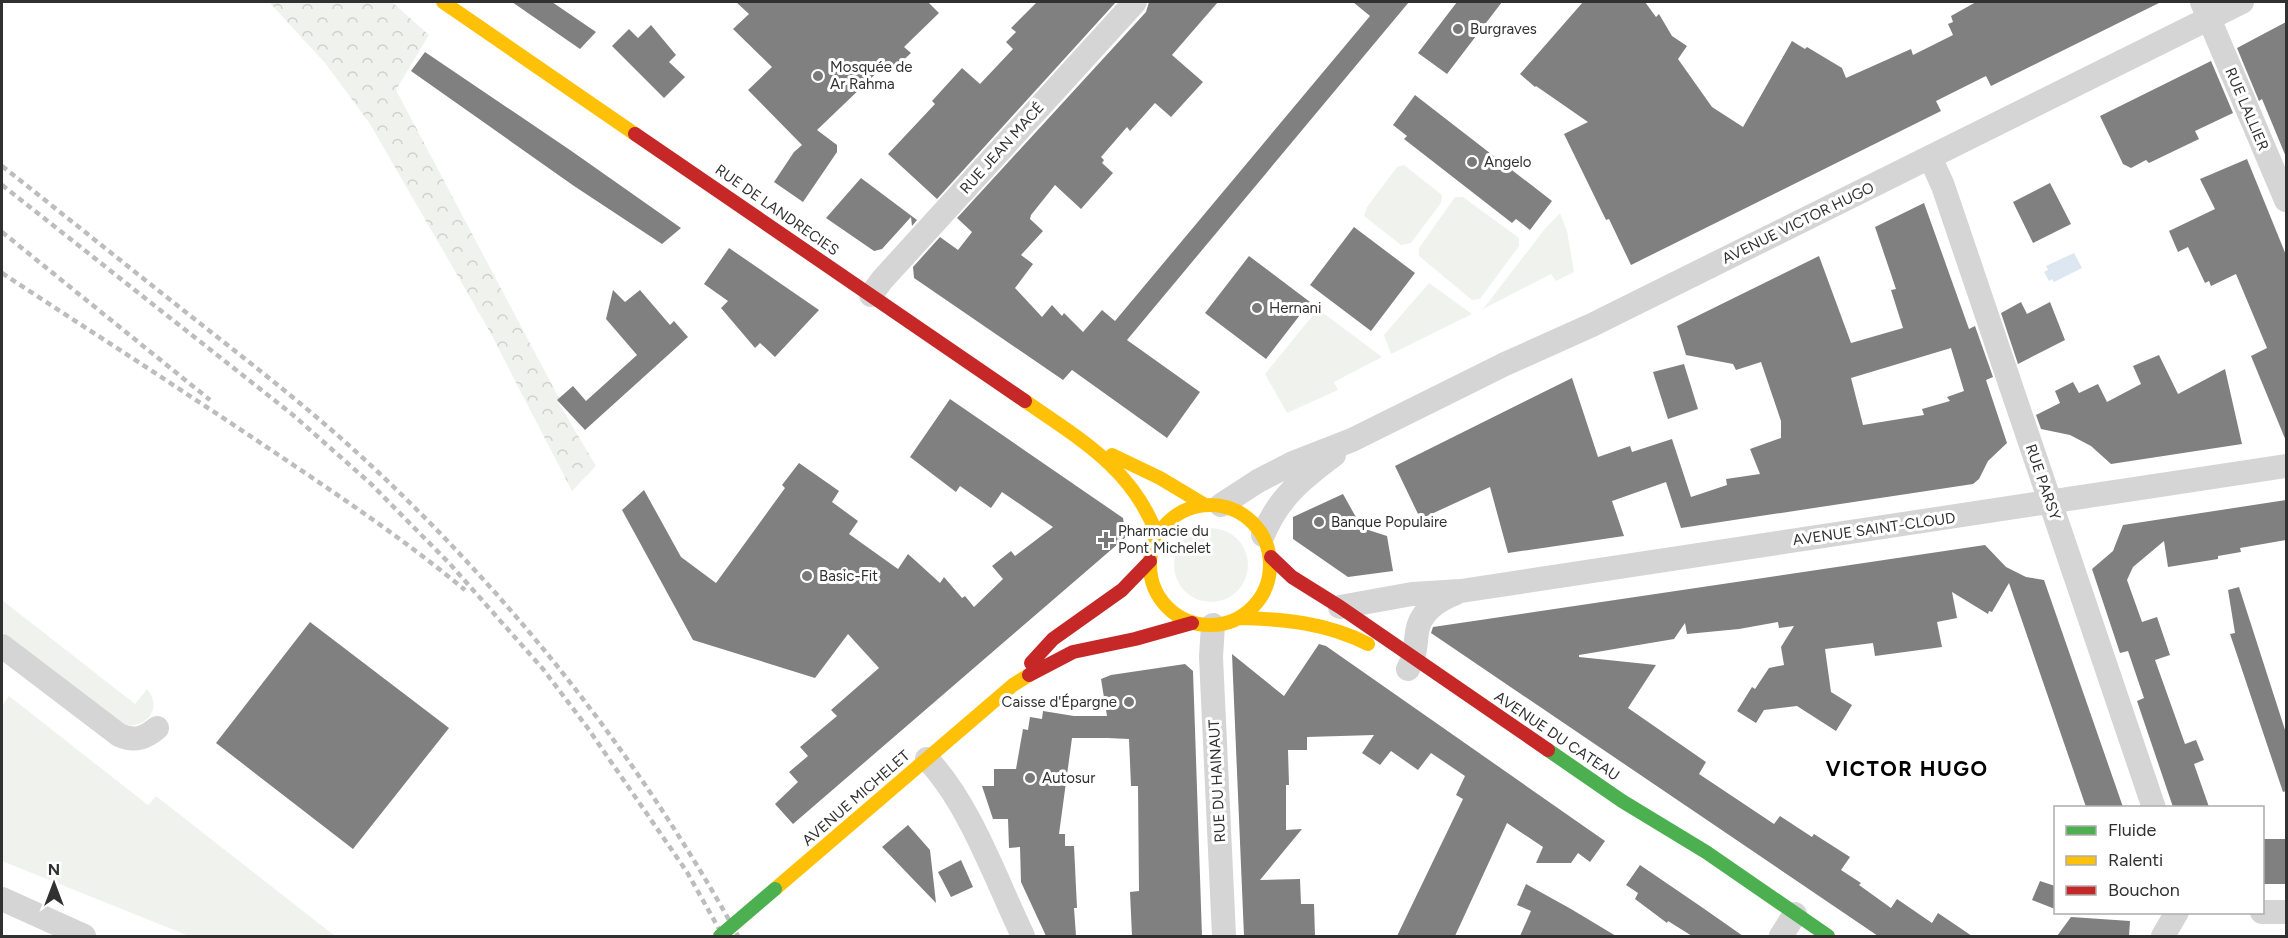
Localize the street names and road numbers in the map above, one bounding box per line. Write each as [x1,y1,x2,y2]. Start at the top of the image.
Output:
street label: RUE LALLIER [2221,65,2273,153]
street label: RUE JEAN MACÉ [956,99,1048,197]
street label: RUE DE LANDRECIES [712,161,842,259]
street label: AVENUE VICTOR HUGO [1719,178,1877,268]
street label: RUE PARSY [2022,442,2064,522]
street label: AVENUE SAINT-CLOUD [1792,509,1956,549]
street label: AVENUE DU CATEAU [1491,687,1623,785]
street label: RUE DU HAINAUT [1205,718,1229,843]
street label: AVENUE MICHELET [799,746,914,849]

